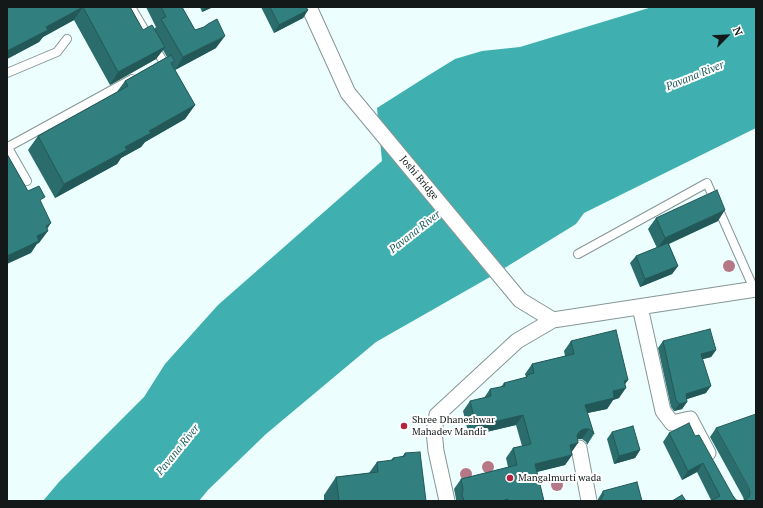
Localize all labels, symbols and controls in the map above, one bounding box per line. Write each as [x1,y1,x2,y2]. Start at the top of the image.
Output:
north arrow [707,16,747,56]
text: N [730,24,746,38]
water label: Pavana River [664,58,726,94]
street label: Joshi Bridge [397,154,441,202]
water label: Pavana River [387,208,443,256]
place label: Shree Dhaneshwar Mahadev Mandir [412,414,495,438]
marker: Shree Dhaneshwar Mahadev Mandir [399,421,409,431]
water label: Pavana River [154,422,202,478]
place label: Mangalmurti wada [518,472,601,484]
marker: Mangalmurti wada [505,473,515,483]

